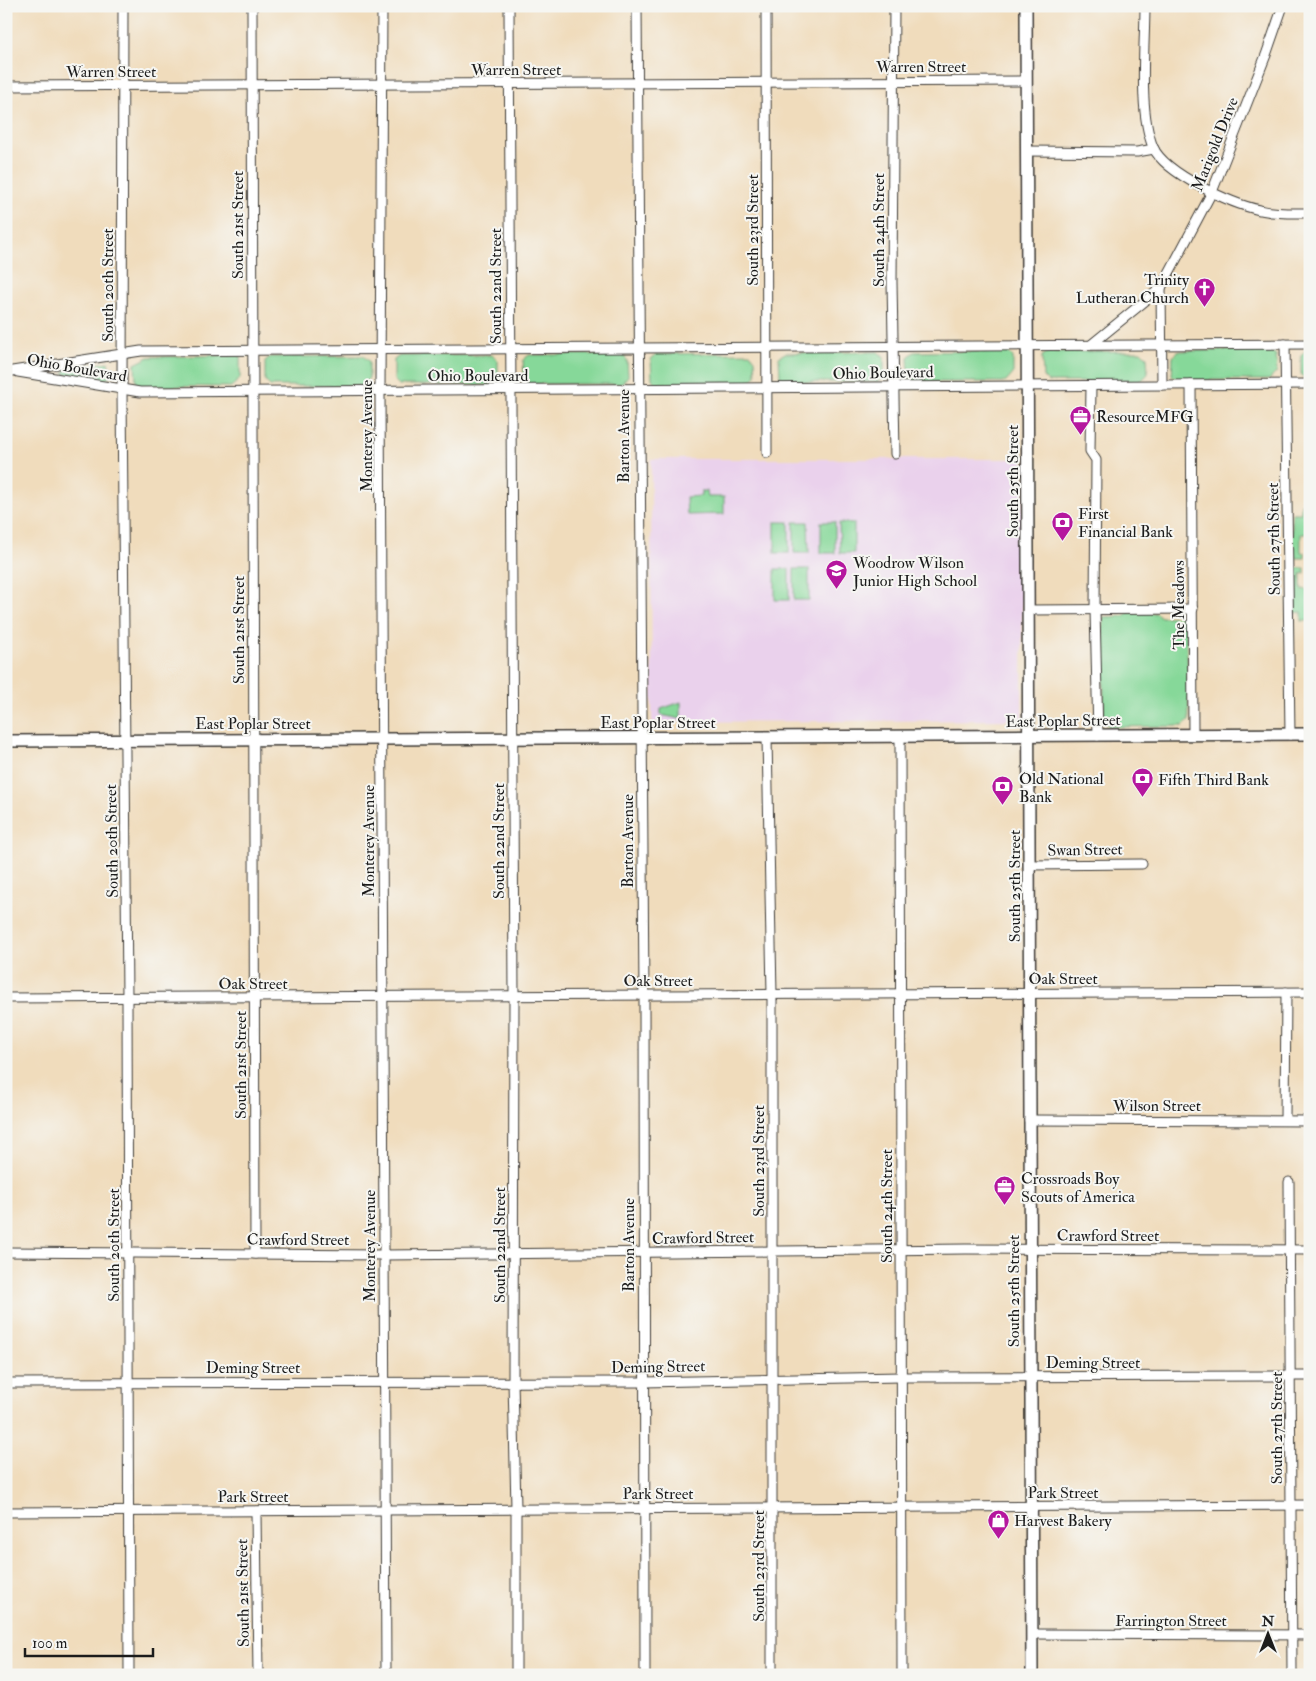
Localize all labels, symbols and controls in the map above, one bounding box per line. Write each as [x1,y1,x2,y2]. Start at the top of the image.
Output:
street label: Warren Street [875,57,966,77]
street label: Warren Street [470,60,561,80]
street label: Warren Street [65,62,156,82]
street label: Marigold Drive [1187,94,1243,194]
street label: South 21st Street [228,171,248,279]
street label: South 24th Street [869,173,889,287]
street label: South 23rd Street [743,174,763,286]
street label: South 20th Street [98,228,118,342]
street label: South 22nd Street [486,228,506,344]
place label: Trinity Lutheran Church [1076,270,1190,308]
church icon: Trinity Lutheran Church [1193,276,1217,307]
street label: Ohio Boulevard [25,349,128,387]
street label: Ohio Boulevard [832,362,934,384]
street label: Ohio Boulevard [428,366,529,386]
street label: Monterey Avenue [357,380,377,492]
street label: Barton Avenue [614,389,634,483]
office icon: ResourceMFG [1068,404,1092,435]
place label: ResourceMFG [1096,407,1194,427]
street label: South 25th Street [1003,425,1023,537]
street label: South 27th Street [1263,482,1285,595]
place label: First Financial Bank [1078,504,1173,542]
bank icon: First Financial Bank [1050,510,1074,541]
place label: Woodrow Wilson Junior High School [852,553,977,592]
school or university icon: Woodrow Wilson Junior High School [825,559,849,590]
street label: The Meadows [1169,560,1189,650]
street label: South 21st Street [229,576,249,684]
street label: East Poplar Street [1005,710,1121,733]
street label: East Poplar Street [600,713,716,734]
street label: East Poplar Street [195,714,311,735]
bank icon: Fifth Third Bank [1130,767,1154,798]
place label: Old National Bank [1019,769,1104,807]
place label: Fifth Third Bank [1158,770,1269,790]
bank icon: Old National Bank [991,775,1015,806]
street label: South 22nd Street [489,783,509,899]
street label: South 20th Street [101,784,123,898]
street label: Monterey Avenue [359,785,379,897]
street label: Barton Avenue [618,794,638,888]
street label: South 25th Street [1005,830,1025,942]
street label: Swan Street [1047,839,1123,861]
street label: Oak Street [1028,969,1098,989]
street label: Oak Street [623,971,693,991]
street label: Oak Street [218,974,288,994]
street label: South 21st Street [231,1011,251,1119]
street label: Wilson Street [1112,1096,1201,1116]
street label: South 23rd Street [749,1105,769,1217]
street label: South 24th Street [877,1149,897,1263]
place label: Crossroads Boy Scouts of America [1021,1169,1135,1207]
office icon: Crossroads Boy Scouts of America [993,1175,1017,1206]
street label: South 22nd Street [490,1187,510,1303]
street label: South 20th Street [104,1188,124,1302]
street label: Monterey Avenue [360,1190,380,1302]
street label: Barton Avenue [619,1198,639,1292]
street label: Crawford Street [1057,1226,1159,1246]
street label: Crawford Street [652,1227,754,1249]
street label: Crawford Street [247,1230,349,1250]
street label: South 25th Street [1004,1235,1024,1347]
street label: Deming Street [1046,1353,1140,1373]
street label: Deming Street [611,1356,705,1378]
street label: Deming Street [206,1358,300,1378]
street label: South 27th Street [1267,1372,1287,1484]
street label: Park Street [1027,1483,1099,1503]
street label: Park Street [622,1484,694,1504]
street label: Park Street [217,1487,289,1507]
shop icon: Harvest Bakery [986,1508,1010,1539]
street label: South 23rd Street [749,1510,769,1622]
place label: Harvest Bakery [1014,1511,1112,1531]
street label: South 21st Street [232,1539,254,1647]
north arrow [1244,1608,1294,1658]
street label: Farrington Street [1115,1611,1227,1631]
text: N [1261,1613,1275,1630]
scale bar [25,1626,152,1658]
text: 100 m [32,1634,68,1653]

